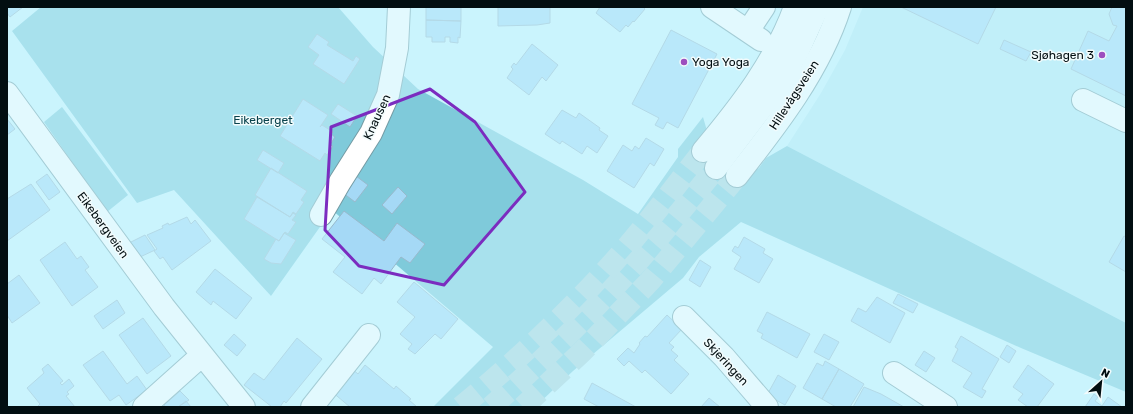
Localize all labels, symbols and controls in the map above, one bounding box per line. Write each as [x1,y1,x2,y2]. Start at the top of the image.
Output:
place label: Sjøhagen 3 [1031,48,1094,62]
marker: Sjøhagen 3 [1097,50,1107,60]
place label: Yoga Yoga [692,55,749,69]
marker: Yoga Yoga [679,57,689,67]
street label: Hillevågsveien [766,58,822,132]
street label: Knausen [360,92,394,142]
park label: Eikeberget [233,113,293,127]
street label: Eikebergveien [74,189,132,261]
street label: Skjeringen [701,336,751,388]
north arrow [1081,362,1121,402]
text: N [1099,366,1112,381]

